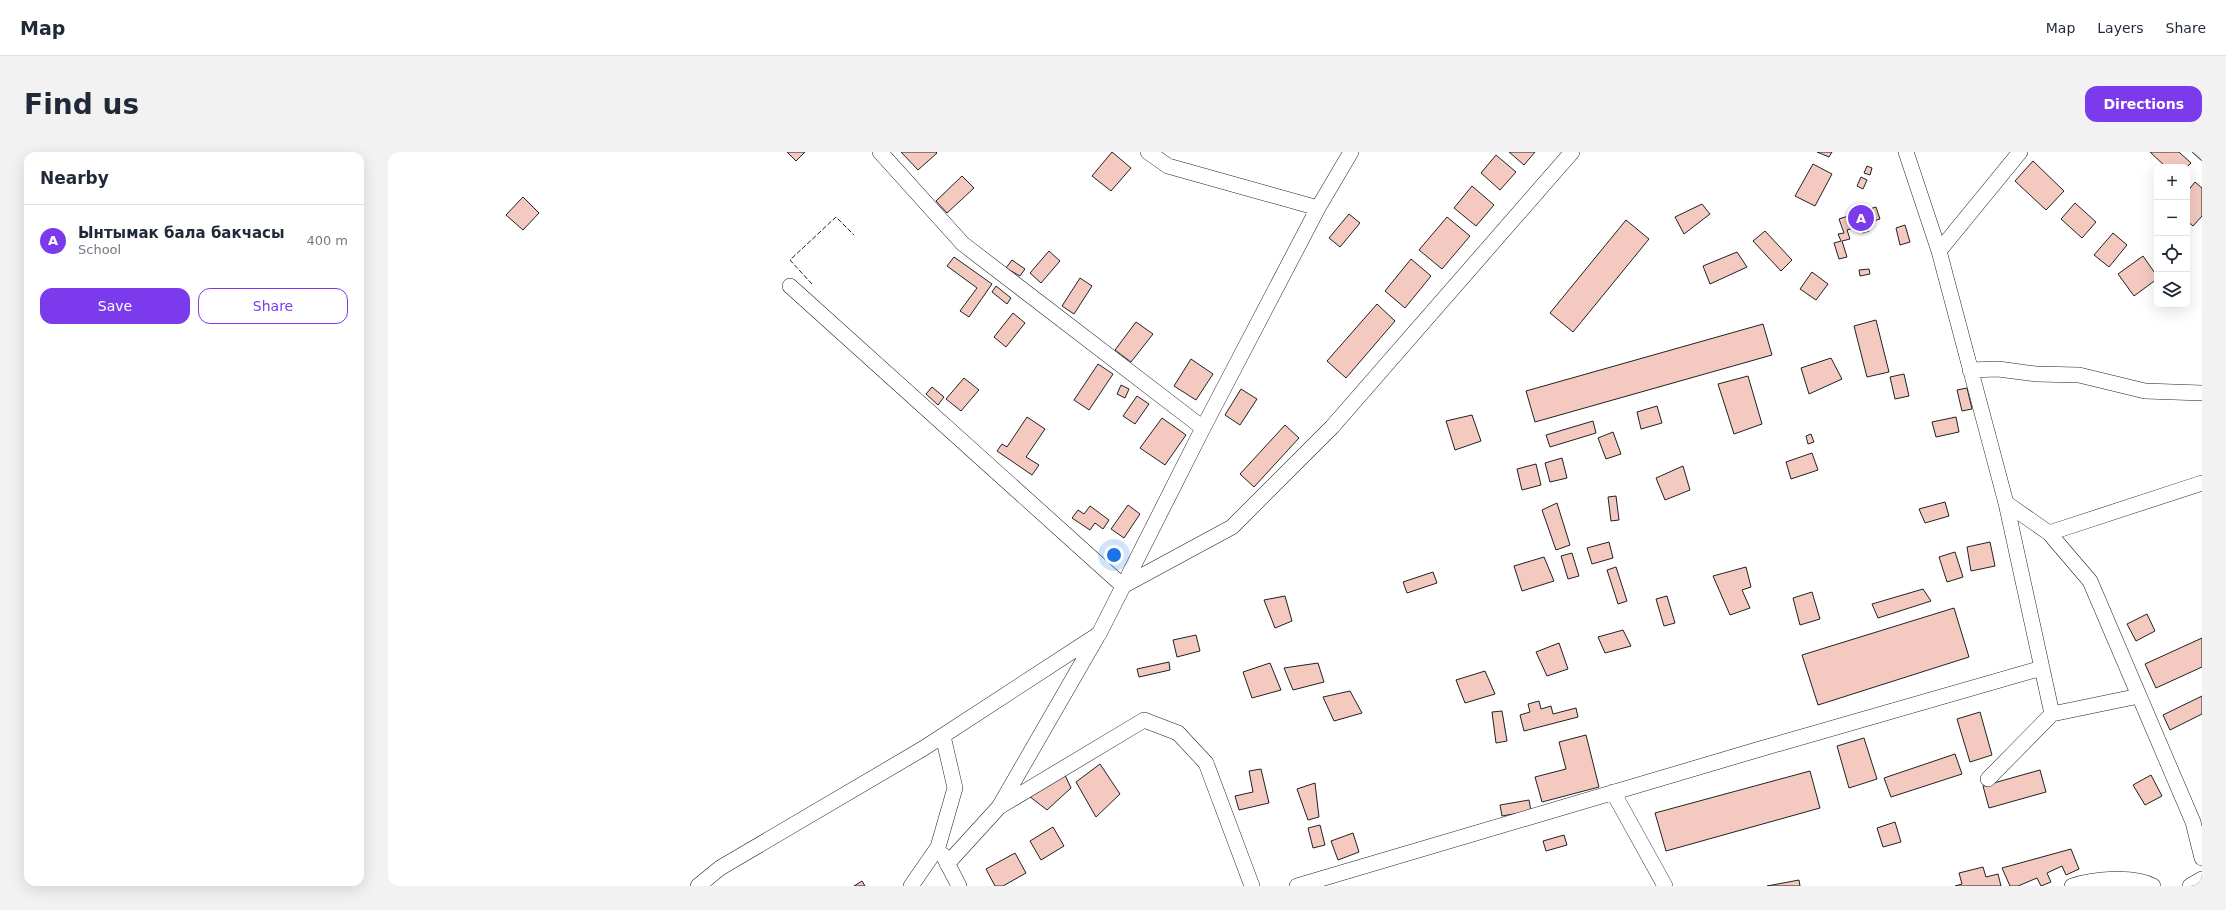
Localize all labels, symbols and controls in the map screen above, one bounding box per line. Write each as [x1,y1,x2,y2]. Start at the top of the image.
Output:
text: Map [20,17,65,39]
text: Map [2046,20,2075,36]
text: Layers [2097,20,2144,36]
text: Share [2166,20,2206,36]
button: Directions [2085,86,2202,122]
text: Find us [24,88,139,121]
map controls [2154,164,2190,308]
button: + [2154,164,2190,200]
text: Nearby [40,168,109,188]
button: − [2154,200,2190,236]
pin: A [1848,203,1874,233]
text: Ынтымак бала бакчасы [78,224,285,242]
text: A [48,233,58,248]
text: 400 m [306,233,348,248]
button: locate [2154,236,2190,272]
text: School [78,242,121,257]
button: layers [2154,272,2190,308]
button: Save [40,288,190,324]
button: Share [198,288,348,324]
your location [1104,545,1124,565]

